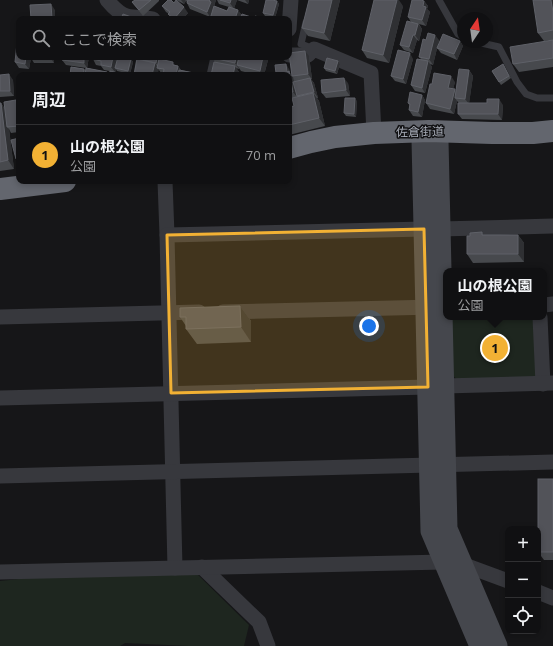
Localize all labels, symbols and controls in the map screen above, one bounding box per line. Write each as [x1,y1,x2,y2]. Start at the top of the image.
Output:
north arrow [457,12,493,48]
search box [16,16,292,60]
icon: search [30,27,52,49]
text: ここで検索 [62,29,137,49]
text: 周辺 [32,88,66,111]
street label: 佐倉街道 [396,123,444,140]
text: 山の根公園 [70,136,145,156]
text: 1 [41,146,49,164]
text: 70 m [246,146,276,164]
text: 公園 [70,157,96,175]
popup [443,268,547,320]
text: 山の根公園 [457,275,533,295]
text: 公園 [457,296,484,314]
your location [359,316,379,336]
pin: 1 [482,333,508,363]
map controls [505,526,541,634]
button: + [505,526,541,562]
button: − [505,562,541,598]
button: locate [505,598,541,634]

